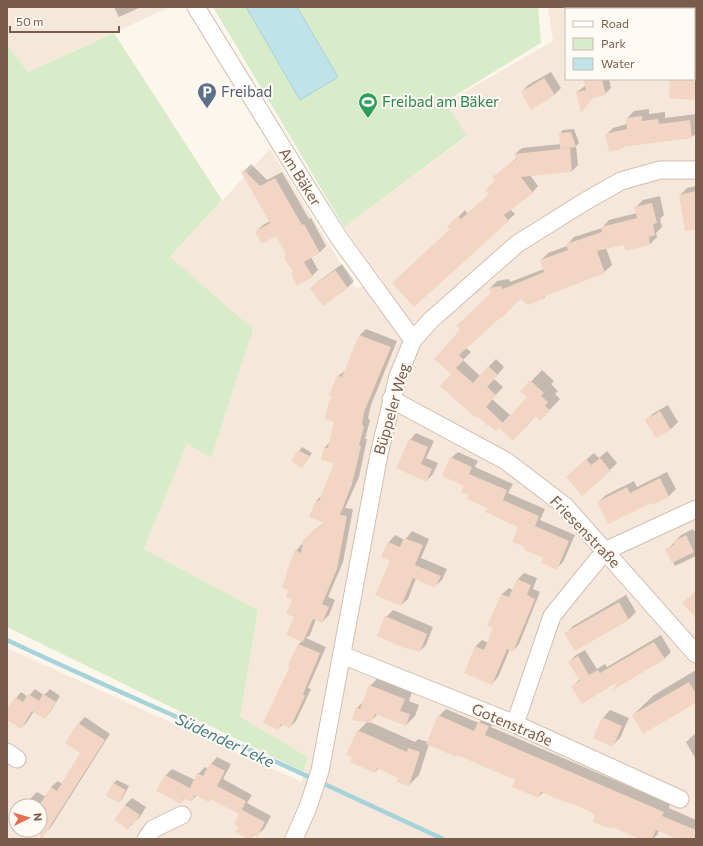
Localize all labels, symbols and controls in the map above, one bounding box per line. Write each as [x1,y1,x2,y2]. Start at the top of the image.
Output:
scale bar [10,8,119,34]
legend [565,8,695,80]
text: 50 m [16,14,44,28]
text: Road [601,16,629,30]
text: Park [601,36,627,50]
text: Water [601,56,635,70]
parking icon: Freibad [196,81,218,109]
place label: Freibad [221,82,272,100]
sports icon: Freibad am Bäker [357,91,379,119]
place label: Freibad am Bäker [382,92,499,110]
street label: Am Bäker [276,144,326,209]
street label: Büppeler Weg [369,361,413,457]
street label: Friesenstraße [547,492,625,571]
street label: Gotenstraße [469,699,556,749]
water label: Südender Leke [173,708,278,771]
north arrow [8,798,48,838]
text: N [32,812,45,822]

